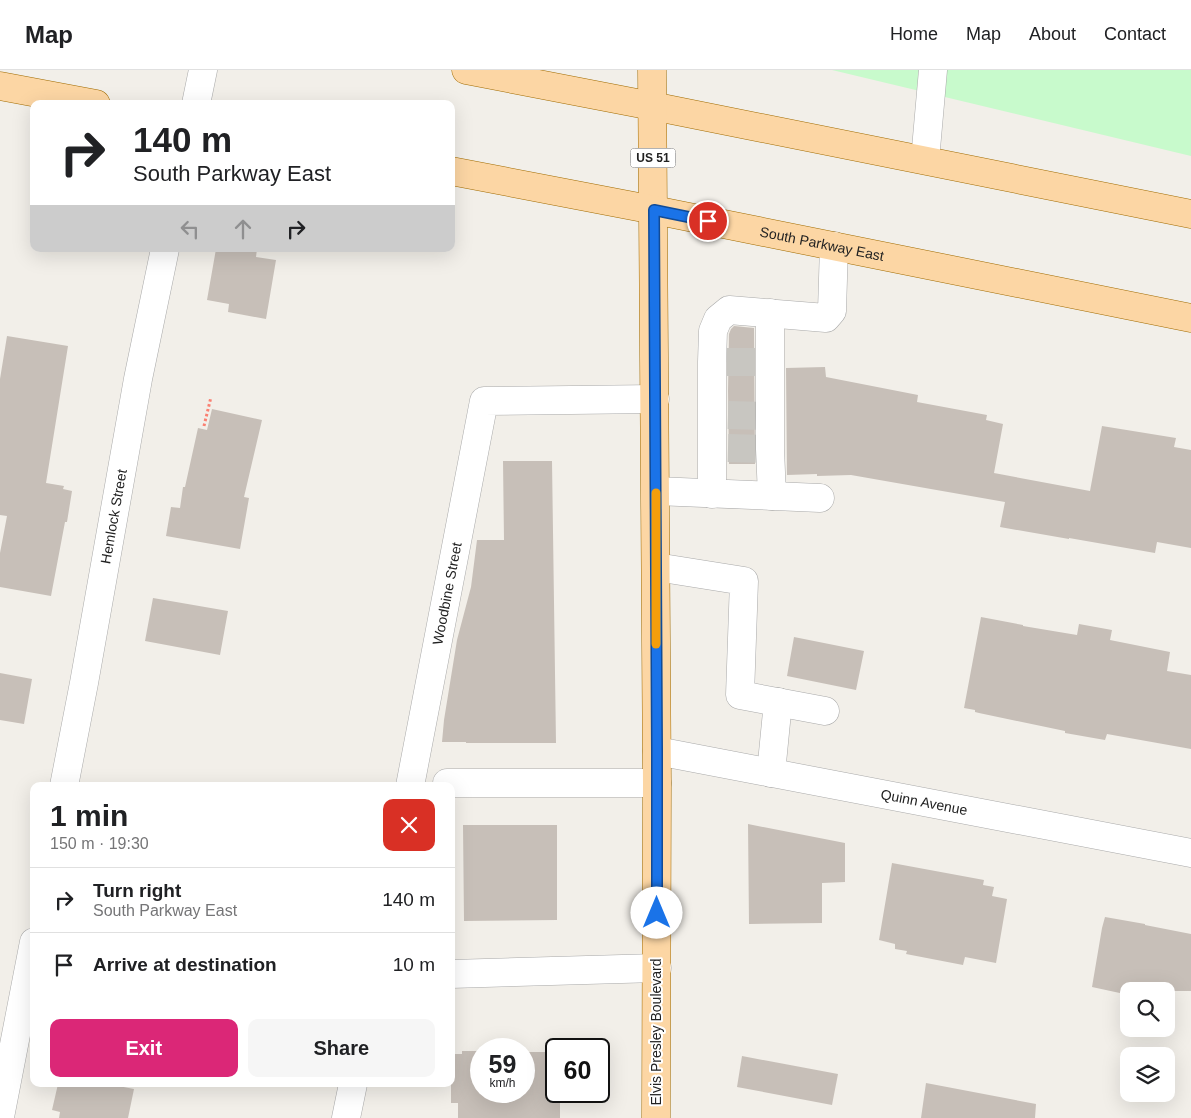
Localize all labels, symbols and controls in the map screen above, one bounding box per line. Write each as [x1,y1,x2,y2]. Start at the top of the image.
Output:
text: Map [25,21,73,48]
text: Home [890,24,938,44]
text: Map [966,24,1001,44]
text: About [1029,24,1076,44]
text: Contact [1104,24,1166,44]
icon: right [50,120,115,185]
text: 140 m [133,120,232,159]
road number: US 51 [630,148,676,168]
text: South Parkway East [133,161,331,186]
pin [687,200,729,242]
icon: arrive [694,207,722,235]
icon: left [176,215,204,243]
icon: ahead [229,215,257,243]
icon: right [282,215,310,243]
street label: South Parkway East [759,223,885,264]
street label: Hemlock Street [97,468,130,565]
street label: Woodbine Street [429,541,465,646]
street label: Quinn Avenue [880,786,969,818]
text: 1 min [50,799,128,832]
button: close [383,799,435,851]
text: 150 m · 19:30 [50,835,149,852]
text: Turn right [93,880,181,901]
icon: right [50,886,78,914]
position arrow [630,886,682,938]
text: 140 m [382,889,435,910]
text: South Parkway East [93,902,237,919]
icon: arrive [50,951,78,979]
text: Arrive at destination [93,954,277,975]
text: 10 m [393,954,435,975]
street label: Elvis Presley Boulevard [648,958,664,1106]
map controls [1120,982,1175,1102]
button: search [1120,982,1175,1037]
button: Exit [50,1019,238,1077]
button: Share [248,1019,435,1077]
speed limit sign: 60 [545,1038,610,1103]
button: layers [1120,1047,1175,1102]
text: 59 [489,1050,516,1078]
text: km/h [489,1076,516,1090]

